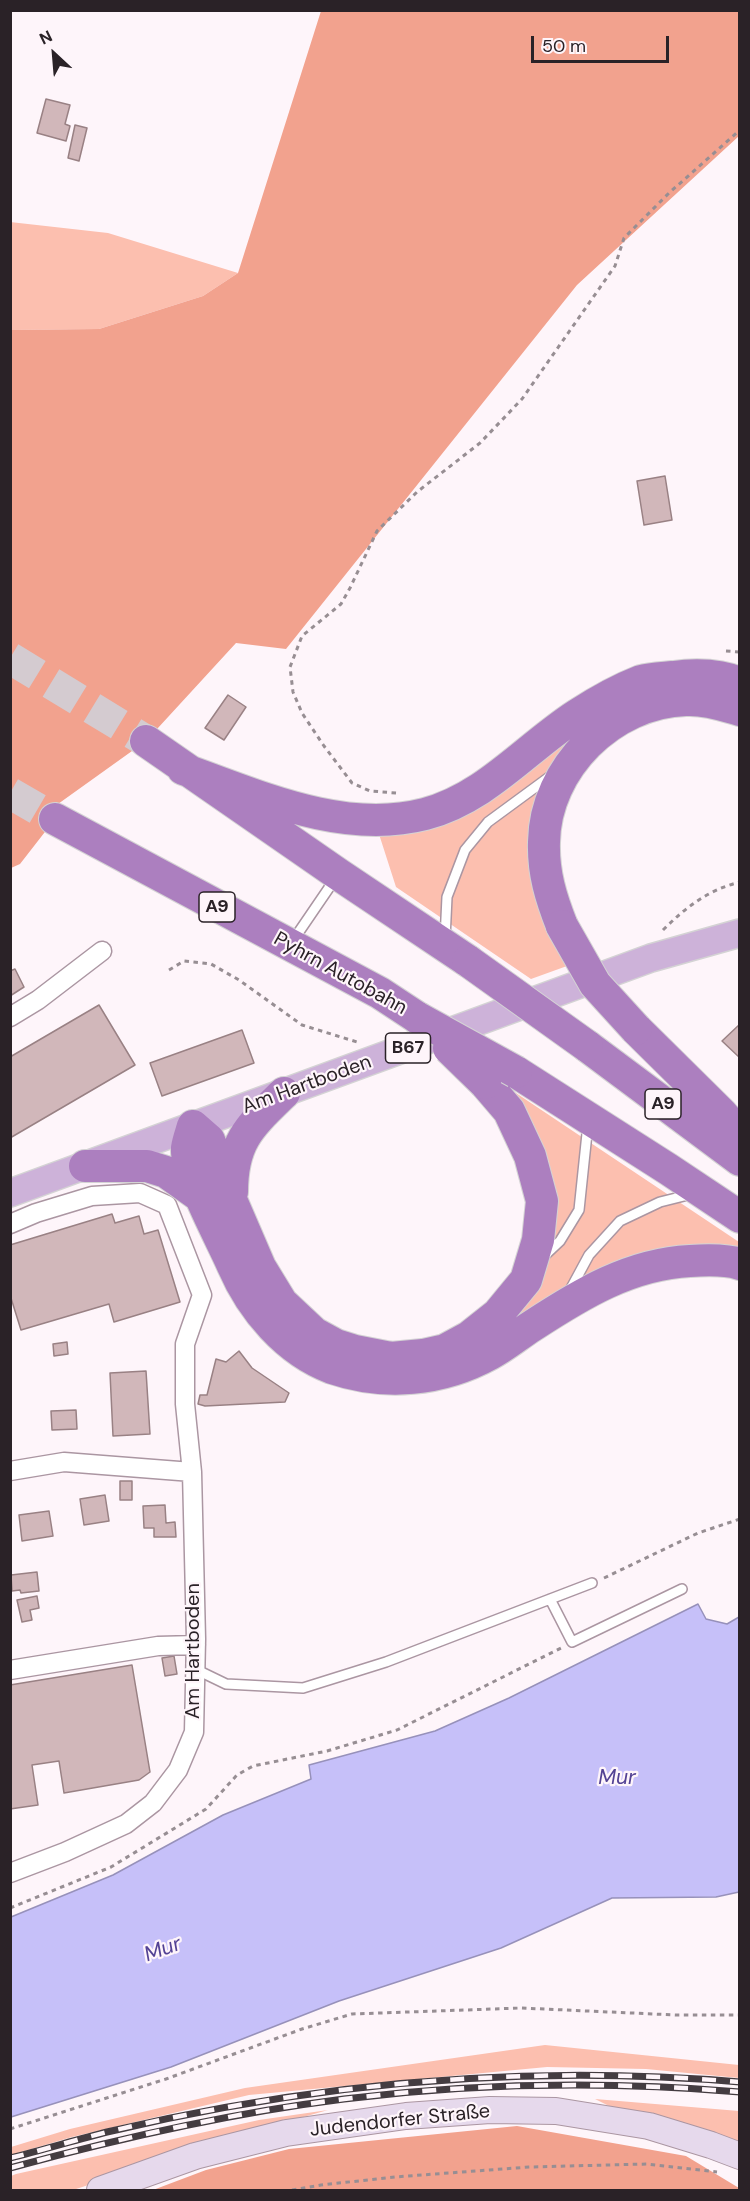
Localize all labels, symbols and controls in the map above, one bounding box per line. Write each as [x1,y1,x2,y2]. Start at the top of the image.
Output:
north arrow [24,24,84,84]
scale bar [534,24,672,62]
text: N [36,25,56,49]
text: 50 m [542,34,586,58]
road number: A9 [199,892,235,922]
street label: Pyhrn Autobahn [269,927,411,1021]
road number: B67 [386,1033,430,1063]
street label: Am Hartboden [239,1050,375,1120]
road number: A9 [645,1089,681,1119]
street label: Am Hartboden [182,1583,206,1719]
water label: Mur [598,1765,636,1791]
water label: Mur [141,1932,185,1968]
street label: Judendorfer Straße [309,2100,491,2142]

